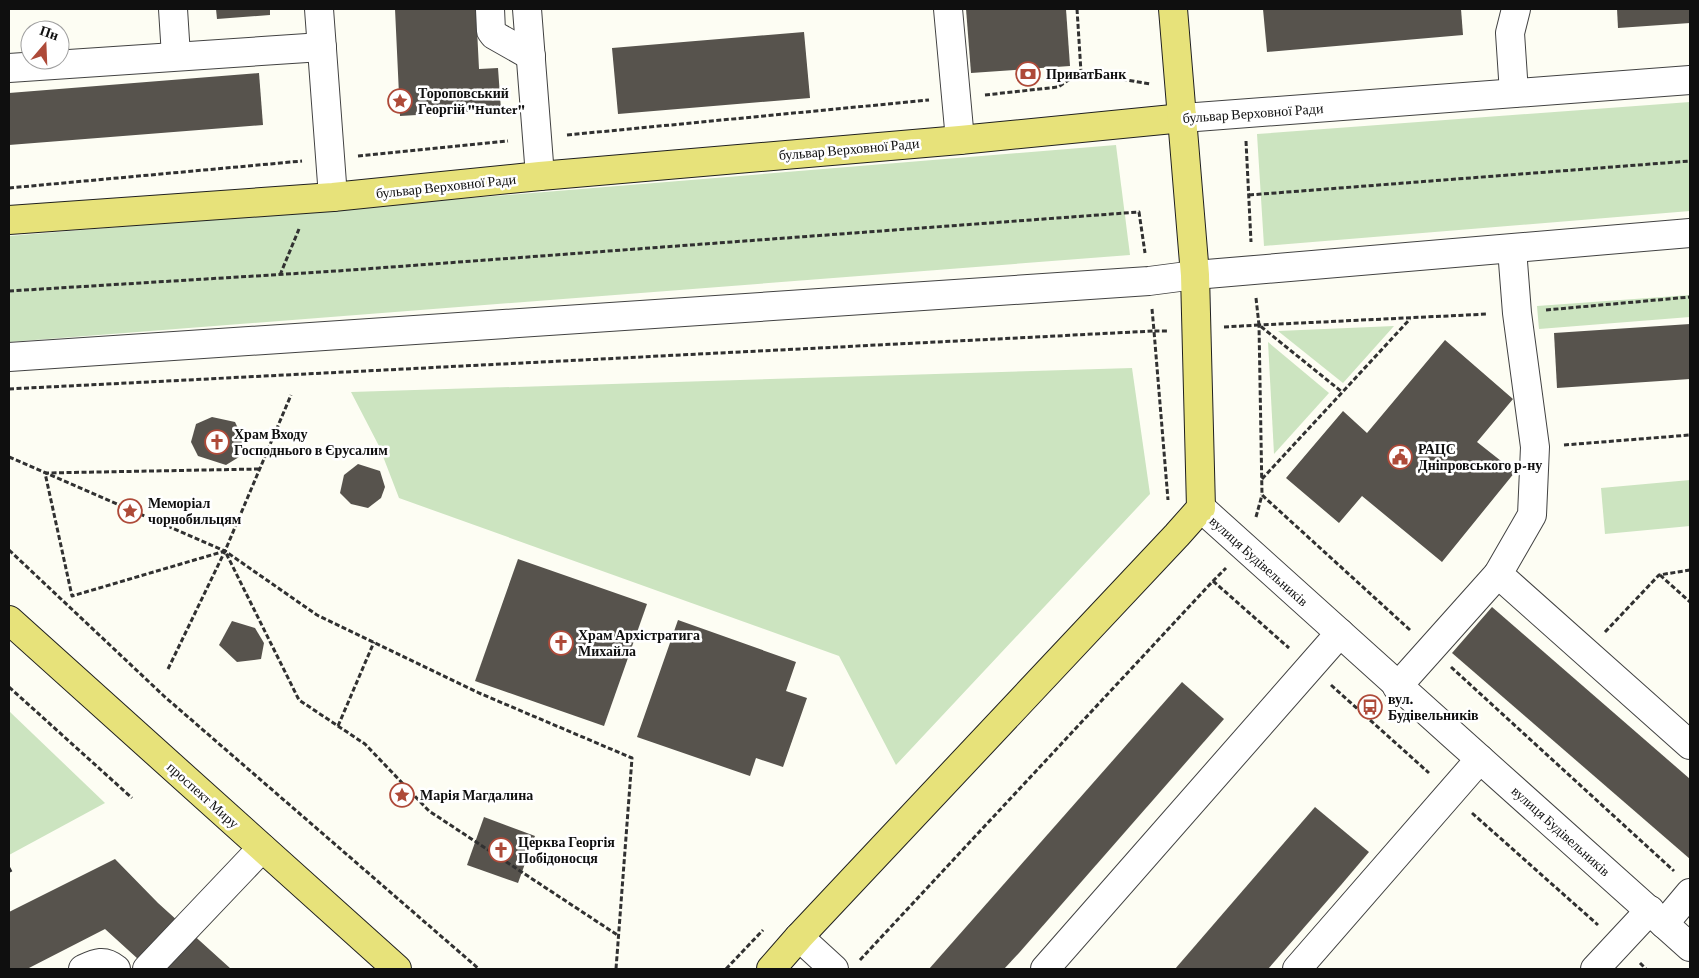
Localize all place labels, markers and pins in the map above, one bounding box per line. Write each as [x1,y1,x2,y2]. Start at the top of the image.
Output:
bank icon: ПриватБанк [1015,61,1041,87]
place label: ПриватБанк [1046,66,1127,82]
place label: Тороповський Георгій "Hunter" [418,85,525,117]
place icon: Тороповський Георгій "Hunter" [387,88,413,114]
place label: Храм Входу Господнього в Єрусалим [234,426,388,458]
church icon: Храм Входу Господнього в Єрусалим [204,429,230,455]
place label: РАЦС Дніпровського р-ну [1418,441,1542,473]
public building icon: РАЦС Дніпровського р-ну [1387,444,1413,470]
place label: Меморіал чорнобильцям [148,495,242,527]
place icon: Меморіал чорнобильцям [117,498,143,524]
place label: Храм Архістратига Михайла [578,627,700,659]
church icon: Храм Архістратига Михайла [548,630,574,656]
place label: вул. Будівельників [1388,691,1479,723]
bus stop icon: вул. Будівельників [1357,694,1383,720]
place icon: Марія Магдалина [389,782,415,808]
place label: Марія Магдалина [420,787,533,803]
place label: Церква Георгія Побідоносця [518,834,615,866]
church icon: Церква Георгія Побідоносця [488,837,514,863]

